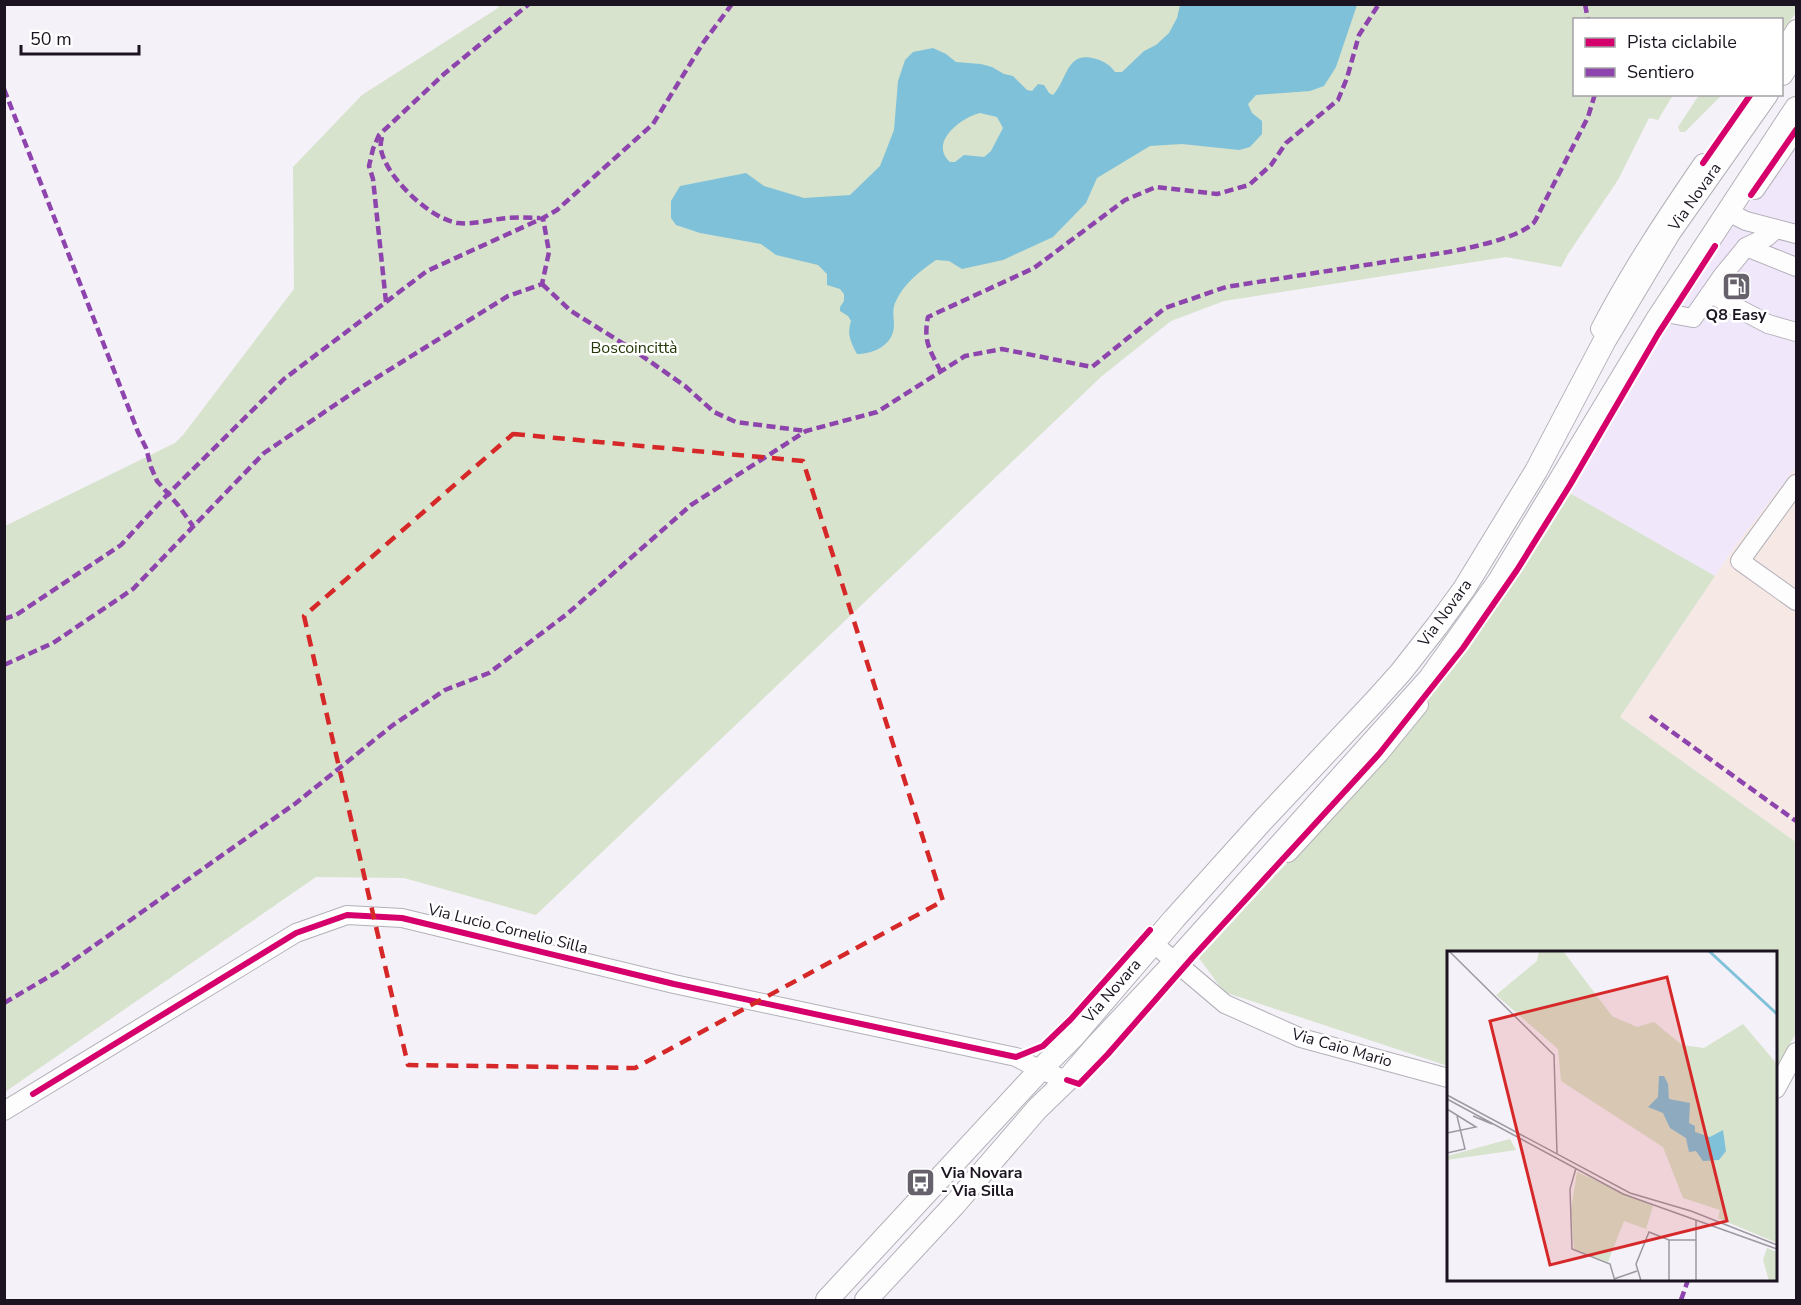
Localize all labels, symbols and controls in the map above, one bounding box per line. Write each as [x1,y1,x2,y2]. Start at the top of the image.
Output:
scale bar [21,18,140,56]
legend [1573,18,1783,96]
text: 50 m [30,27,72,51]
text: Pista ciclabile [1627,30,1737,54]
text: Sentiero [1627,60,1694,84]
street label: Via Novara [1663,158,1727,236]
fuel station icon: Q8 Easy [1720,271,1752,303]
place label: Q8 Easy [1706,304,1767,326]
park label: Boscoincittà [591,337,677,359]
street label: Via Novara [1412,575,1477,652]
street label: Via Lucio Cornelio Silla [425,898,590,960]
inset map [1447,951,1777,1281]
street label: Via Novara [1077,954,1146,1029]
street label: Via Caio Mario [1288,1023,1395,1073]
place label: Via Novara - Via Silla [940,1162,1023,1202]
bus stop icon: Via Novara - Via Silla [904,1166,936,1198]

